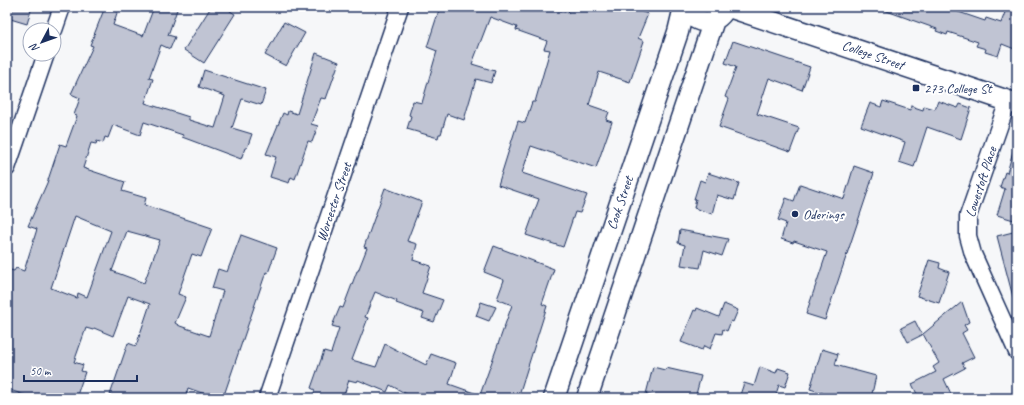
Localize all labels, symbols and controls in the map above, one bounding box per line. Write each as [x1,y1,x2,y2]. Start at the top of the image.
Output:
north arrow [22,22,62,62]
street label: College Street [840,37,908,74]
text: N [26,40,42,56]
place label: 273 College St [924,80,993,97]
marker: 273 College St [911,83,921,93]
street label: Lowestoft Place [962,143,1001,219]
street label: Worcester Street [313,159,356,244]
street label: Cook Street [603,173,637,232]
place label: Oderings [803,206,845,223]
marker: Oderings [790,209,800,219]
scale bar [24,357,137,383]
text: 50 m [30,363,52,379]

